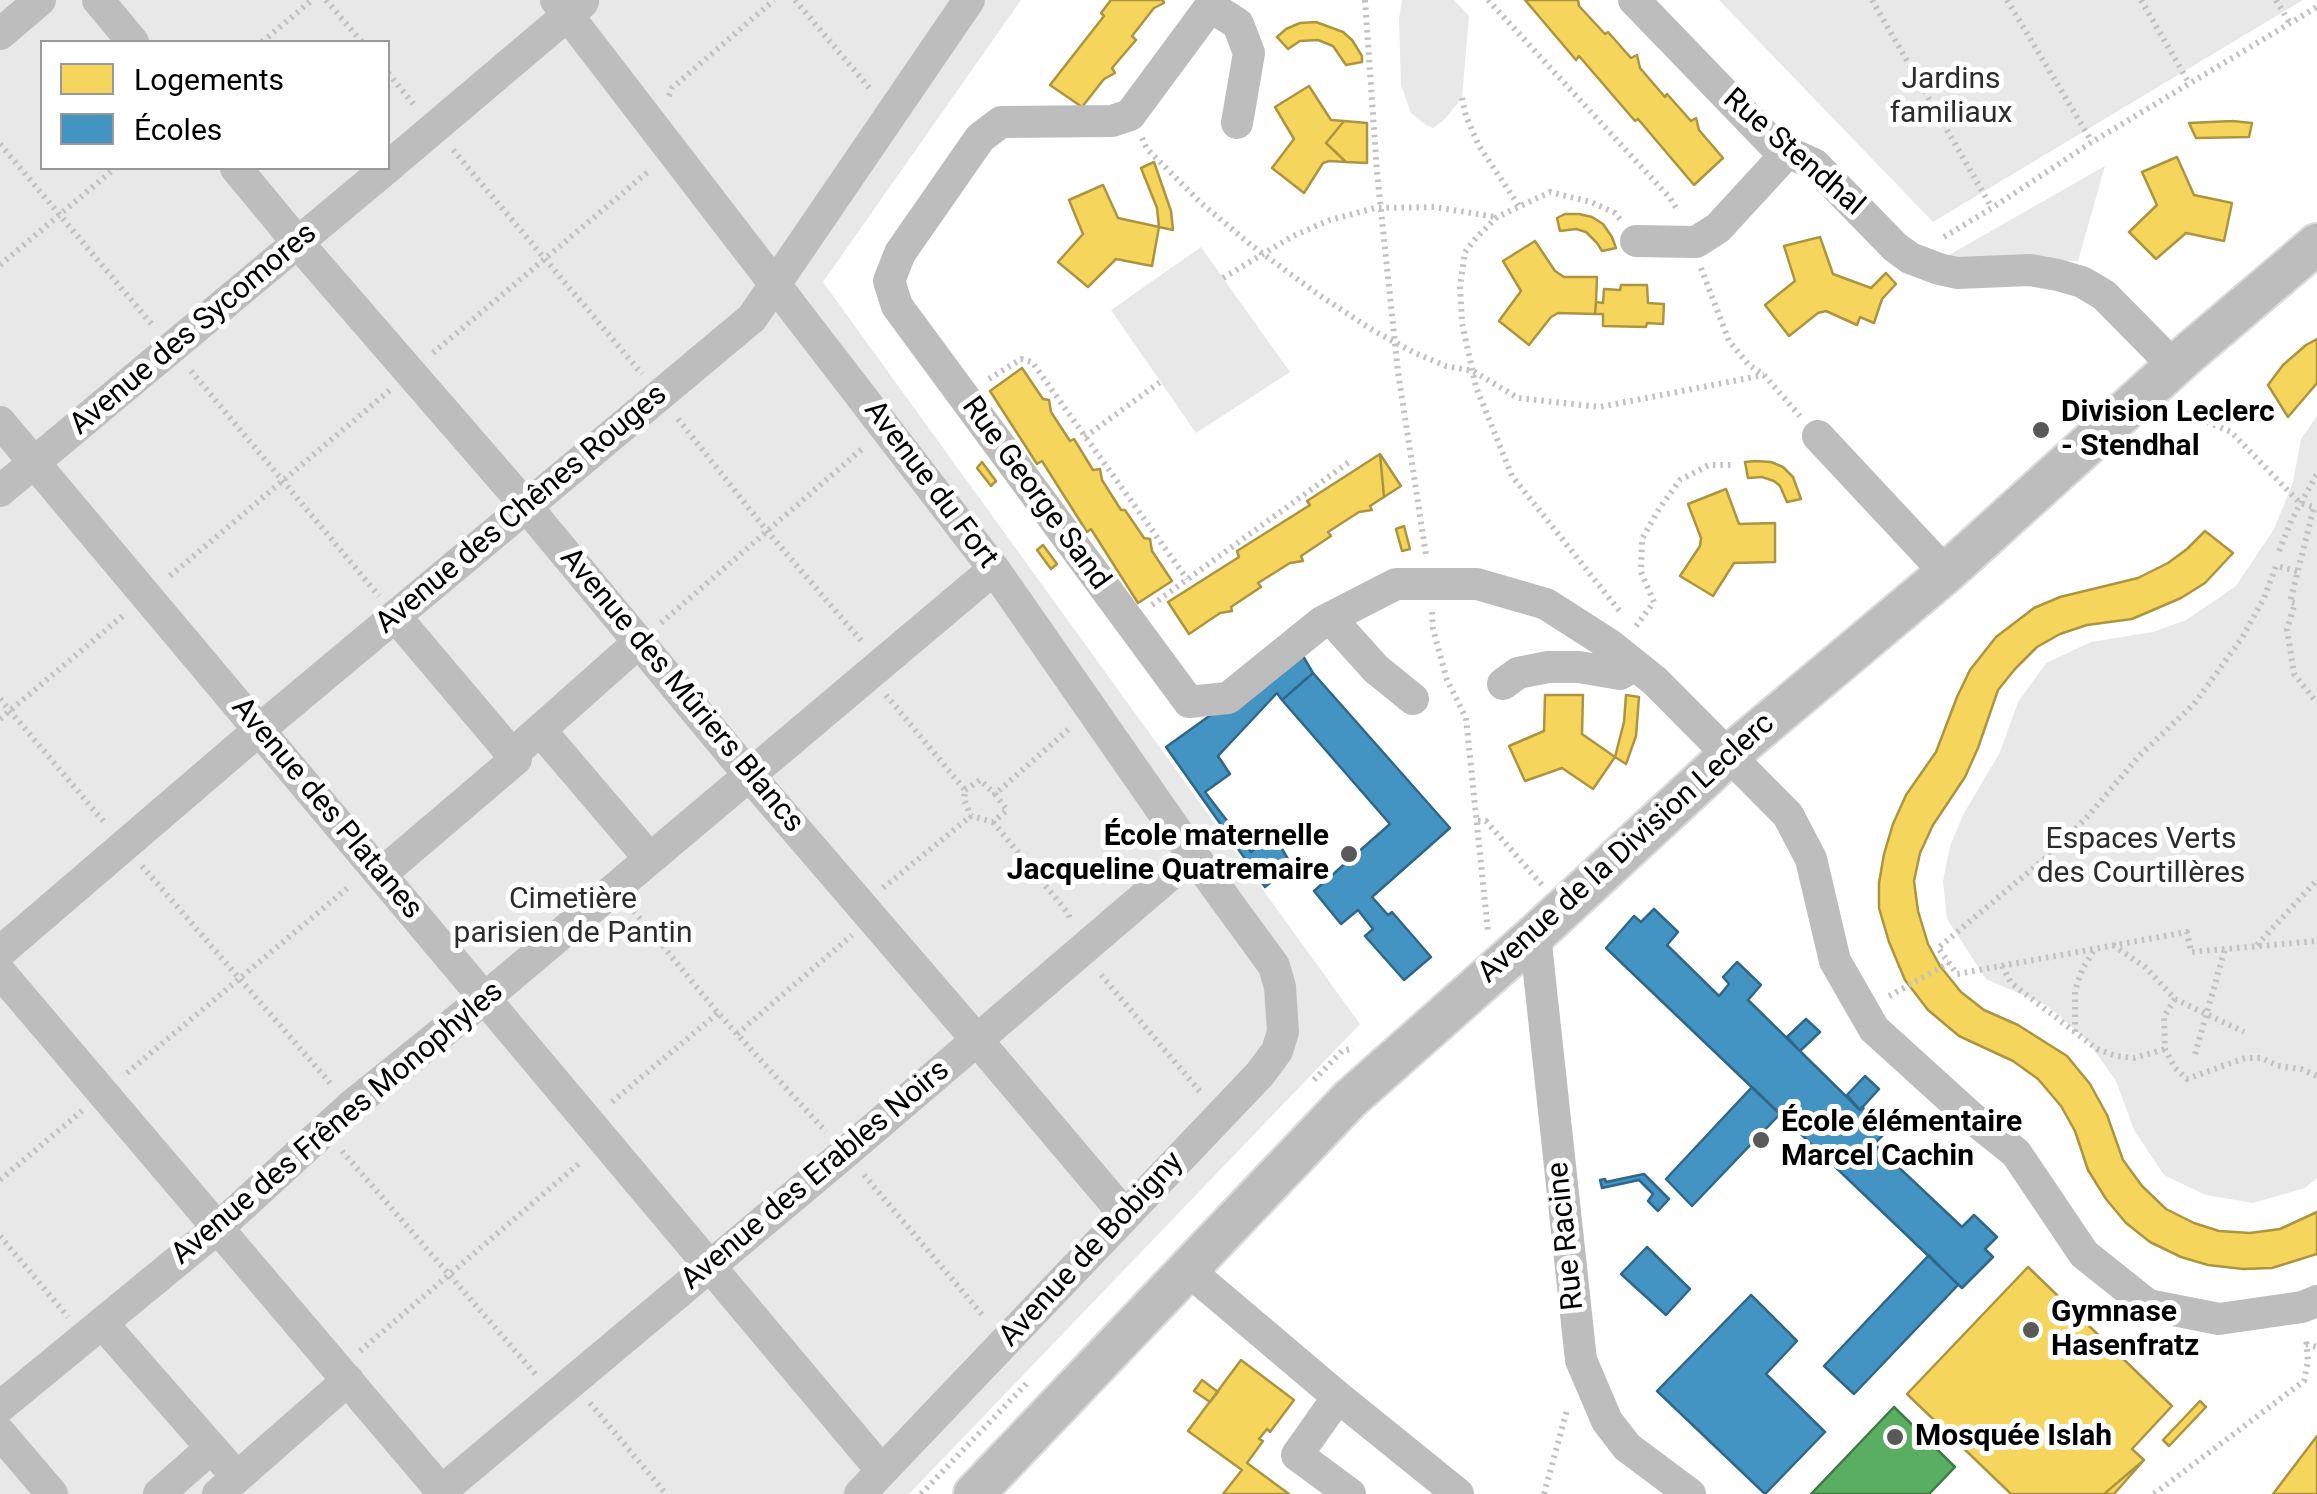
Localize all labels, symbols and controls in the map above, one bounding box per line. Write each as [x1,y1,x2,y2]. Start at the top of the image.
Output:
legend [40,40,390,170]
text: Logements [134,62,284,97]
park label: Jardins familiaux [1890,62,2012,132]
street label: Rue Stendhal [1715,82,1871,224]
text: Écoles [134,112,222,147]
street label: Avenue des Sycomores [63,216,325,444]
street label: Avenue des Chênes Rouges [369,378,675,642]
street label: Rue George Sand [953,391,1117,597]
street label: Avenue du Fort [855,394,1005,576]
place label: Division Leclerc - Stendhal [2061,395,2275,466]
marker: Division Leclerc - Stendhal [2030,419,2052,441]
street label: Avenue des Mûriers Blancs [551,541,811,841]
street label: Avenue des Platanes [223,691,429,927]
street label: Avenue de la Division Leclerc [1471,706,1783,992]
place label: École maternelle Jacqueline Quatremaire [1007,819,1329,890]
park label: Espaces Verts des Courtillères [2037,822,2245,892]
marker: École maternelle Jacqueline Quatremaire [1338,843,1360,865]
park label: Cimetière parisien de Pantin [454,882,692,952]
street label: Avenue des Frênes Monophyles [165,975,511,1273]
street label: Avenue des Erables Noirs [675,1053,957,1299]
place label: École élémentaire Marcel Cachin [1781,1105,2022,1176]
marker: École élémentaire Marcel Cachin [1750,1129,1772,1151]
street label: Avenue de Bobigny [992,1145,1192,1355]
street label: Rue Racine [1541,1160,1593,1312]
place label: Gymnase Hasenfratz [2051,1295,2199,1366]
marker: Gymnase Hasenfratz [2020,1319,2042,1341]
place label: Mosquée Islah [1915,1419,2112,1455]
marker: Mosquée Islah [1884,1426,1906,1448]

